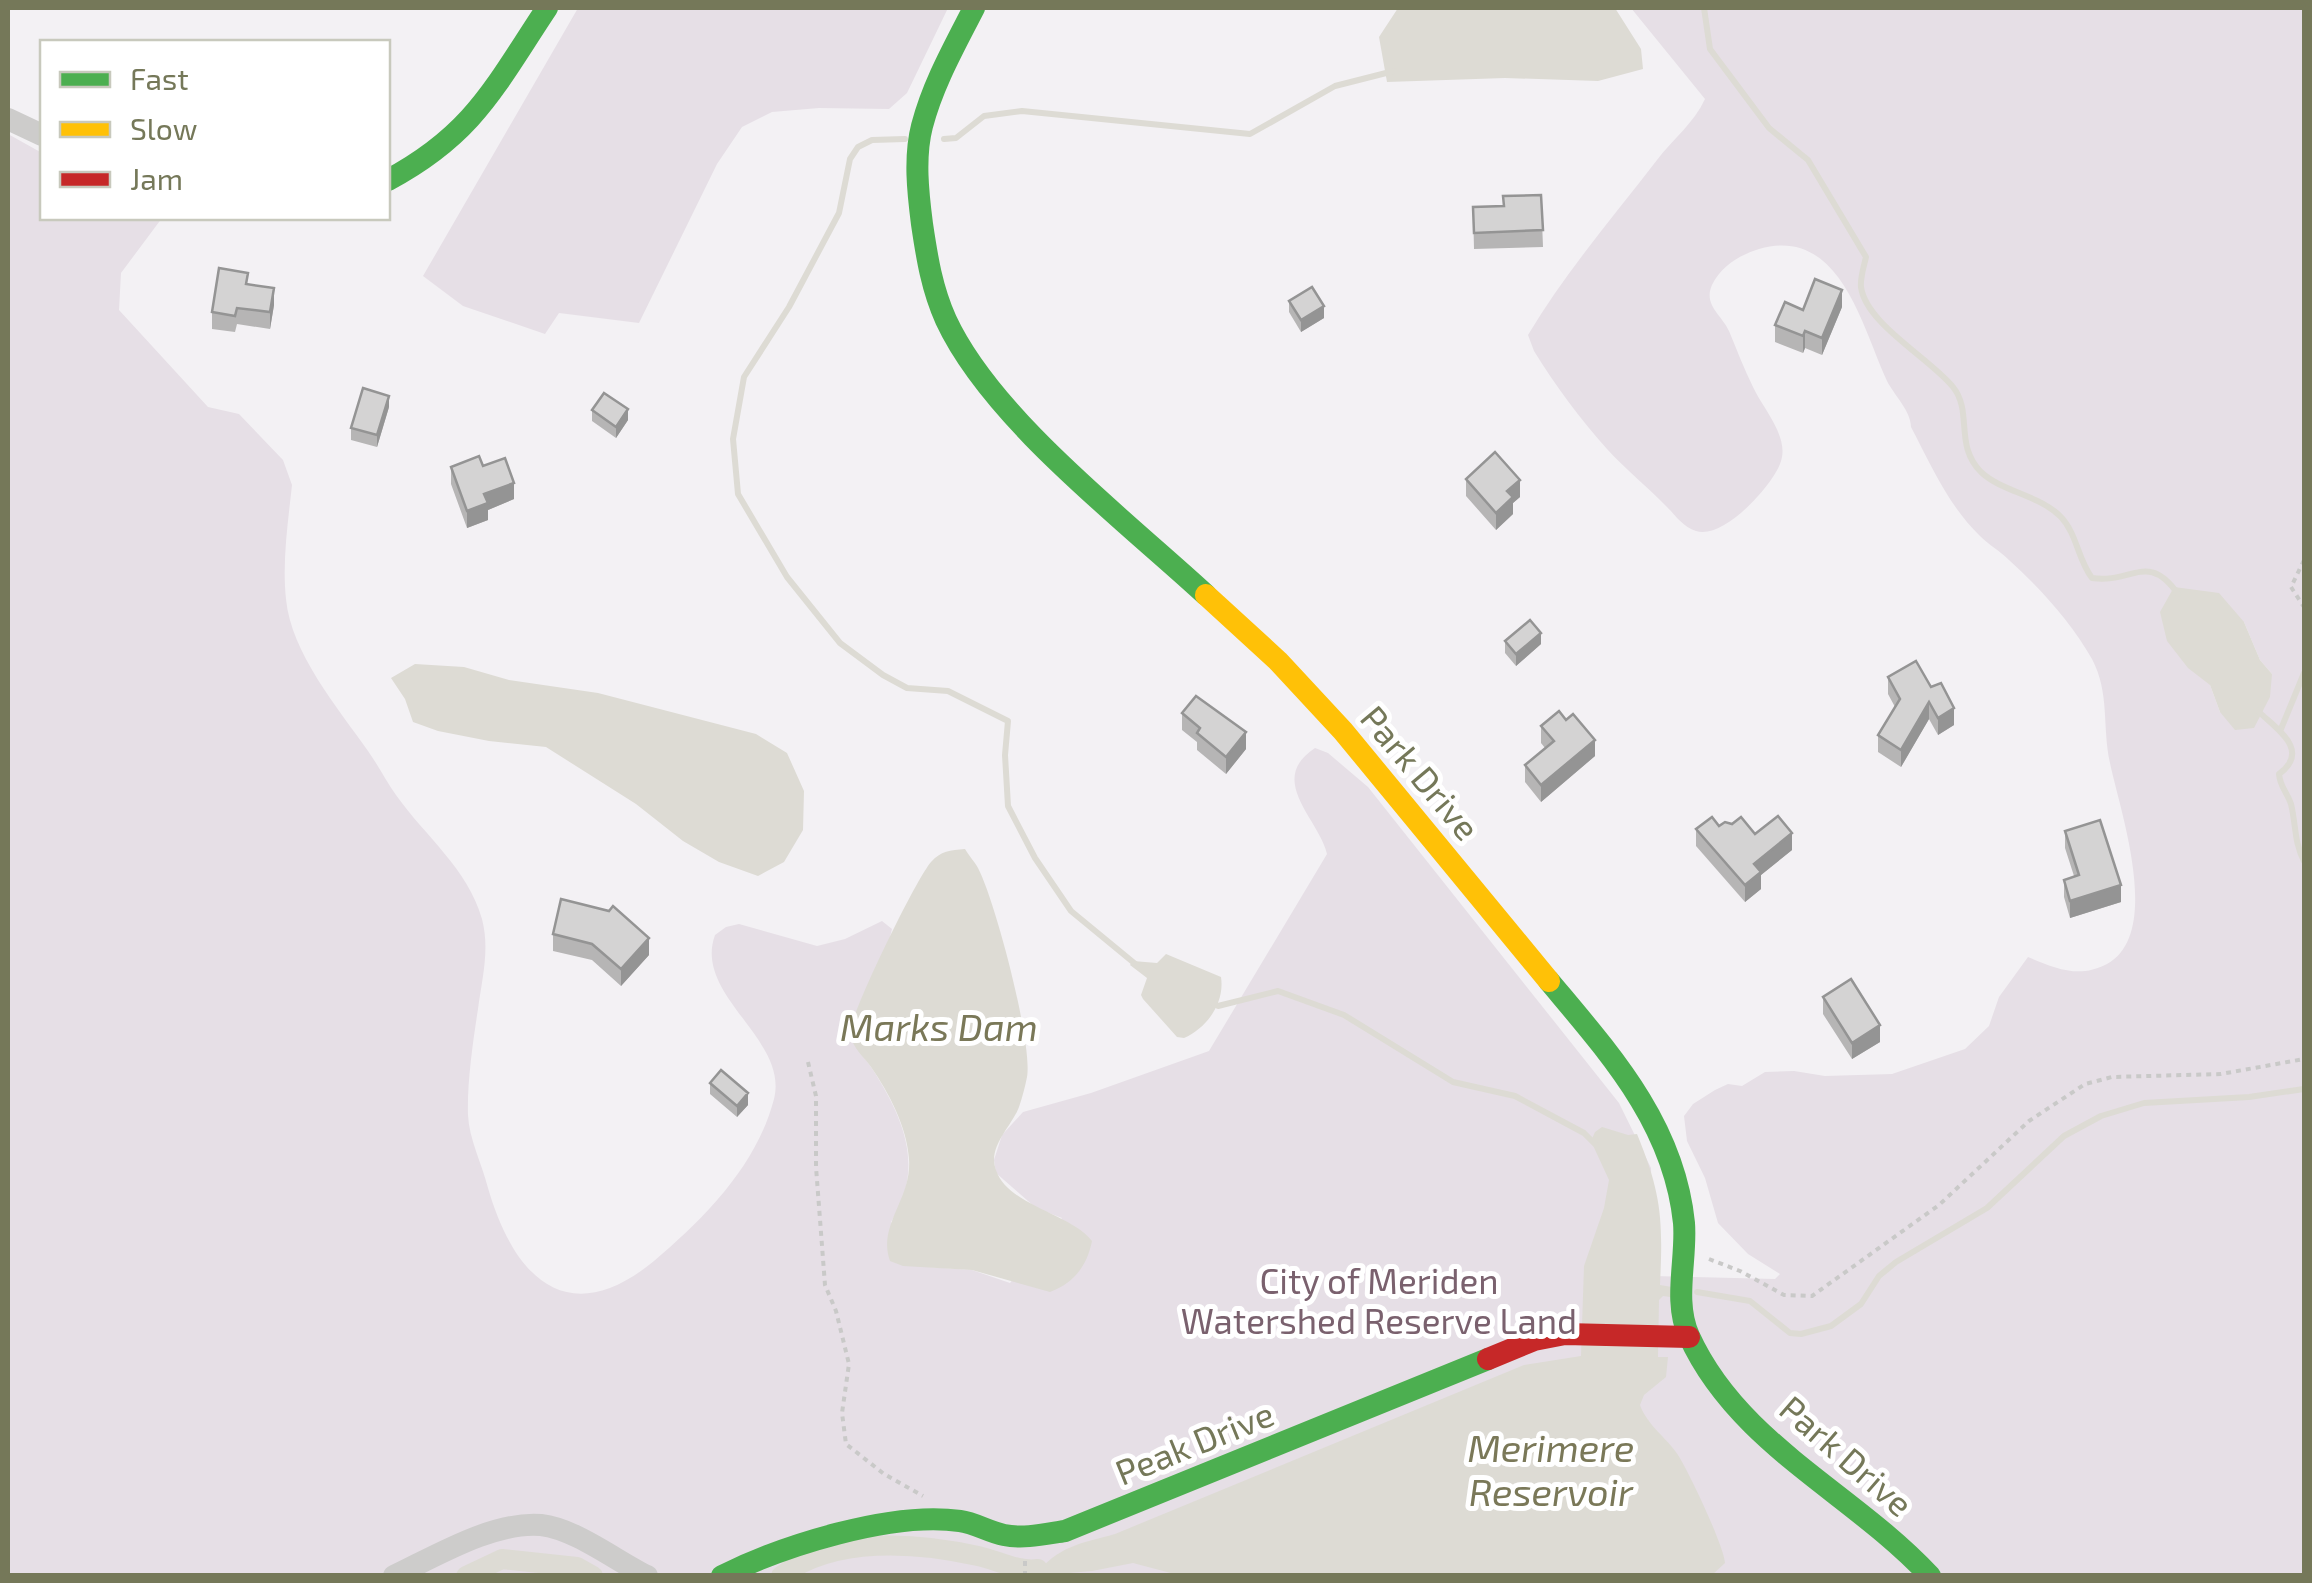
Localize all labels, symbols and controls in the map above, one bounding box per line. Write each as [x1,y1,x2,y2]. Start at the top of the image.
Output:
legend [40,40,390,220]
text: Fast [130,60,189,96]
text: Slow [130,110,197,146]
text: Jam [130,160,183,196]
street label: Park Drive [1353,696,1489,848]
water label: Marks Dam [840,1003,1038,1049]
park label: City of Meriden Watershed Reserve Land [1181,1259,1577,1341]
street label: Park Drive [1772,1386,1922,1524]
street label: Peak Drive [1109,1391,1279,1493]
water label: Merimere Reservoir [1468,1424,1634,1514]

